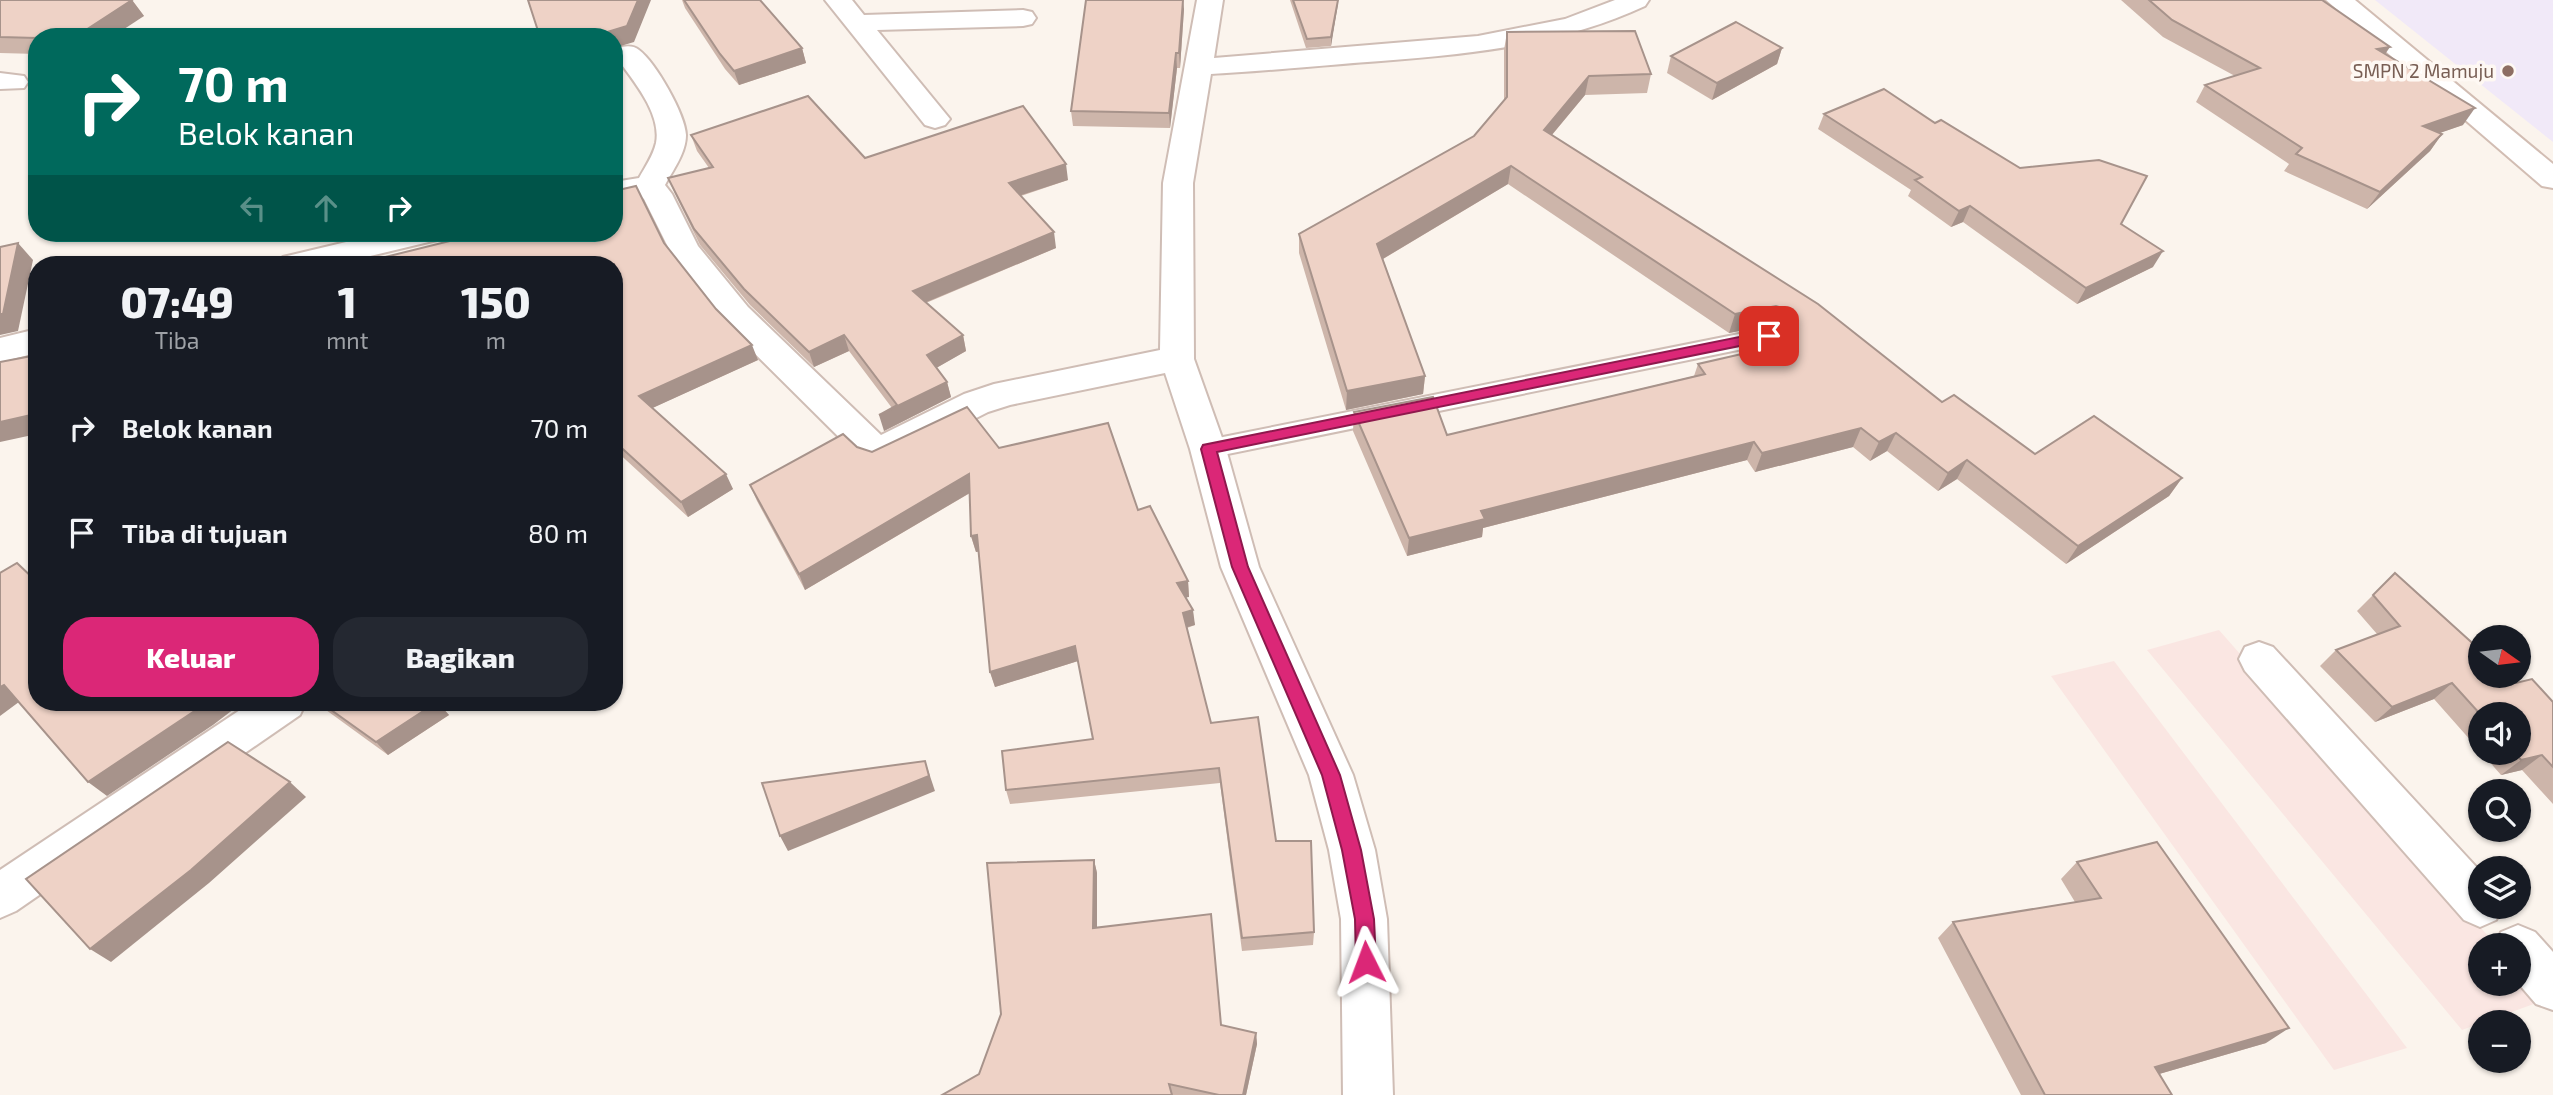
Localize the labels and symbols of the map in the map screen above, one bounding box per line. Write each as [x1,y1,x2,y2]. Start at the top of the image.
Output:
place label: SMPN 2 Mamuju [2353,59,2494,82]
marker: SMPN 2 Mamuju [2500,63,2516,79]
pin [1739,306,1799,366]
north arrow [2468,625,2530,688]
position arrow [1329,925,1403,999]

